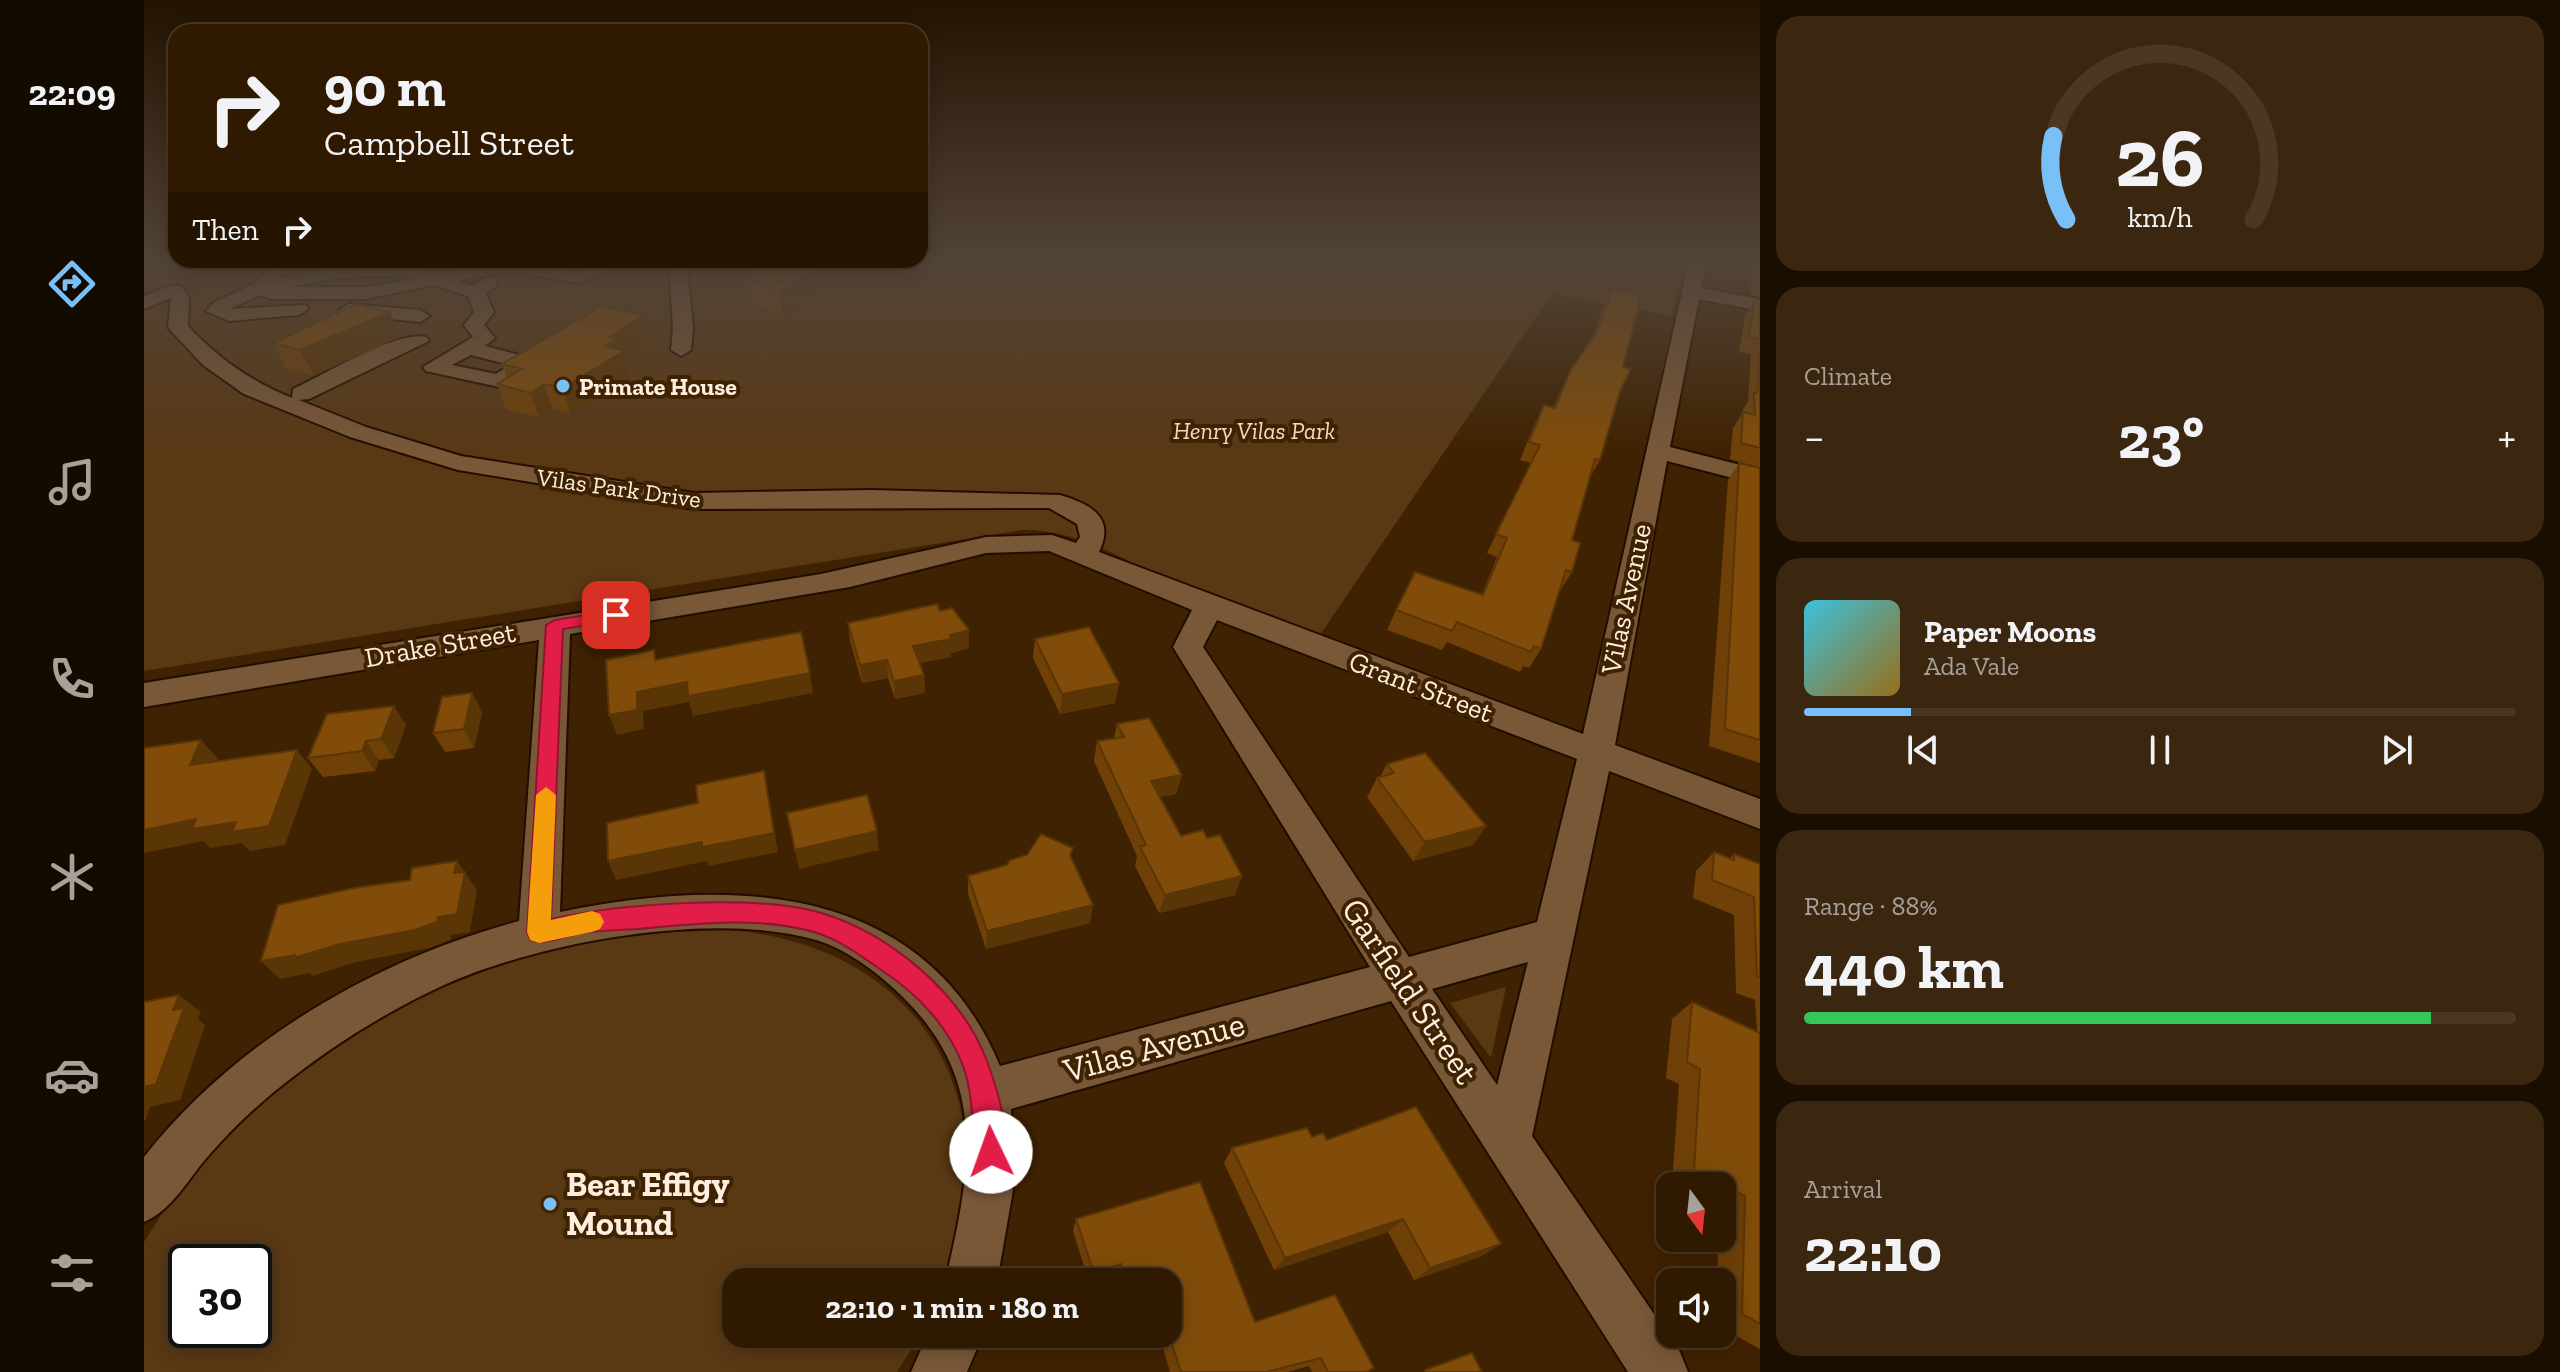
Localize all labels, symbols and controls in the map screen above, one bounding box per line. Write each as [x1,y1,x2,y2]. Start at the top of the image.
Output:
text: 90 m [324,53,446,120]
icon: right [192,56,296,160]
text: 22:09 [28,71,116,114]
text: 26 [2115,106,2205,206]
text: Campbell Street [324,121,574,164]
text: km/h [2127,200,2193,234]
icon: right [275,208,319,252]
text: Then [192,212,259,248]
icon: directions [44,256,100,312]
text: Climate [1804,360,1892,392]
place label: Primate House [579,372,737,401]
marker: Primate House [554,377,572,395]
text: 23° [2118,401,2204,473]
text: − [1804,410,1825,463]
text: + [2497,410,2516,463]
park label: Henry Vilas Park [1173,416,1335,445]
icon: music [44,454,100,510]
street label: Vilas Park Drive [534,462,703,514]
street label: Vilas Avenue [1594,521,1658,678]
pin [582,581,650,649]
icon: arrive [594,593,638,637]
text: Paper Moons [1924,614,2096,650]
street label: Drake Street [362,615,519,674]
street label: Grant Street [1345,645,1498,730]
text: Ada Vale [1924,650,2019,682]
icon: phone [44,651,100,707]
icon: previous [1901,728,1945,772]
icon: pause [2138,728,2182,772]
icon: next [2375,728,2419,772]
icon: climate [44,849,100,905]
text: Range · 88% [1804,890,1937,922]
street label: Garfield Street [1333,891,1487,1092]
text: 440 km [1804,931,2004,1003]
street label: Vilas Avenue [1058,1003,1249,1091]
icon: car [44,1047,100,1103]
position arrow [949,1110,1033,1194]
place label: Bear Effigy Mound [566,1164,730,1244]
north arrow [1656,1172,1736,1252]
map controls [1656,1172,1736,1348]
text: Arrival [1804,1173,1882,1205]
marker: Bear Effigy Mound [541,1195,559,1213]
text: 22:10 [1804,1214,1942,1286]
speed limit sign: 30 [168,1244,272,1348]
icon: filters [44,1245,100,1301]
button: sound [1656,1268,1736,1348]
text: 22:10 · 1 min · 180 m [825,1290,1079,1326]

